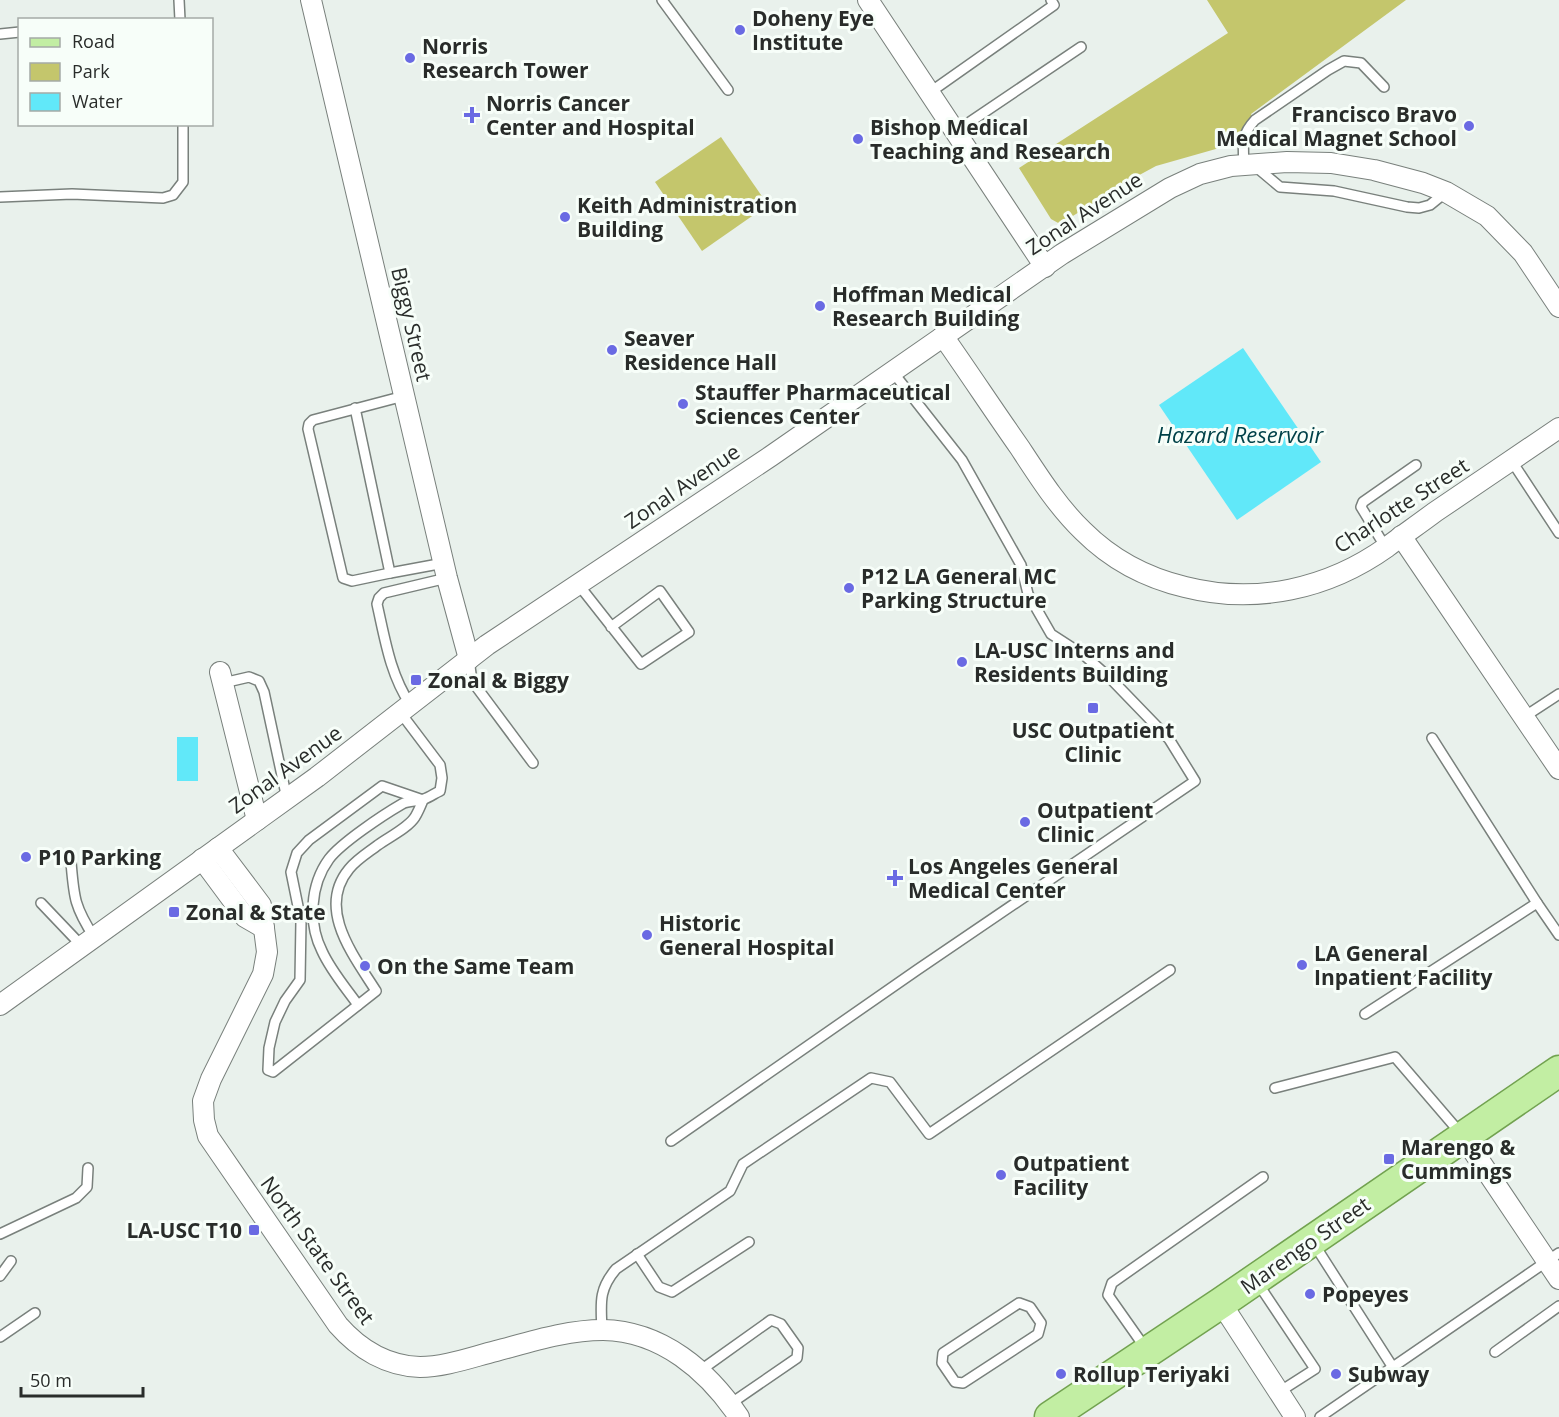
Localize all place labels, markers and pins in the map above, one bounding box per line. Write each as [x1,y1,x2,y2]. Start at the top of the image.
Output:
place label: Doheny Eye Institute [752,4,874,56]
marker: Doheny Eye Institute [733,23,747,37]
place label: Norris Research Tower [422,32,589,84]
marker: Norris Research Tower [403,51,417,65]
place label: Norris Cancer Center and Hospital [486,89,695,141]
place label: Francisco Bravo Medical Magnet School [1216,100,1457,152]
marker: Norris Cancer Center and Hospital [463,106,481,124]
place label: Bishop Medical Teaching and Research [870,113,1111,165]
marker: Francisco Bravo Medical Magnet School [1462,119,1476,133]
marker: Bishop Medical Teaching and Research [851,132,865,146]
place label: Keith Administration Building [577,191,797,243]
marker: Keith Administration Building [558,210,572,224]
place label: Hoffman Medical Research Building [832,280,1020,332]
marker: Hoffman Medical Research Building [813,299,827,313]
place label: Seaver Residence Hall [624,324,777,376]
marker: Seaver Residence Hall [605,343,619,357]
place label: Stauffer Pharmaceutical Sciences Center [695,378,951,430]
marker: Stauffer Pharmaceutical Sciences Center [676,397,690,411]
place label: P12 LA General MC Parking Structure [861,562,1057,614]
marker: P12 LA General MC Parking Structure [842,581,856,595]
place label: LA-USC Interns and Residents Building [974,636,1175,688]
marker: LA-USC Interns and Residents Building [955,655,969,669]
place label: Zonal & Biggy [428,666,569,694]
marker: Zonal & Biggy [409,673,423,687]
marker: USC Outpatient Clinic [1086,701,1100,715]
place label: USC Outpatient Clinic [1012,716,1174,768]
place label: Outpatient Clinic [1037,796,1153,848]
marker: Outpatient Clinic [1018,815,1032,829]
place label: P10 Parking [38,843,161,871]
marker: P10 Parking [19,850,33,864]
place label: Los Angeles General Medical Center [908,852,1118,904]
marker: Los Angeles General Medical Center [886,869,904,887]
place label: Zonal & State [186,898,326,926]
marker: Zonal & State [167,905,181,919]
place label: Historic General Hospital [659,909,834,961]
marker: Historic General Hospital [640,928,654,942]
place label: LA General Inpatient Facility [1314,939,1492,991]
place label: On the Same Team [377,952,574,980]
marker: LA General Inpatient Facility [1295,958,1309,972]
marker: On the Same Team [358,959,372,973]
place label: Marengo & Cummings [1401,1133,1516,1185]
place label: Outpatient Facility [1013,1149,1129,1201]
marker: Marengo & Cummings [1382,1152,1396,1166]
marker: Outpatient Facility [994,1168,1008,1182]
place label: LA-USC T10 [126,1216,242,1244]
marker: LA-USC T10 [247,1223,261,1237]
place label: Popeyes [1322,1280,1409,1308]
marker: Popeyes [1303,1287,1317,1301]
place label: Rollup Teriyaki [1073,1360,1230,1388]
place label: Subway [1348,1360,1429,1388]
marker: Rollup Teriyaki [1054,1367,1068,1381]
marker: Subway [1329,1367,1343,1381]

